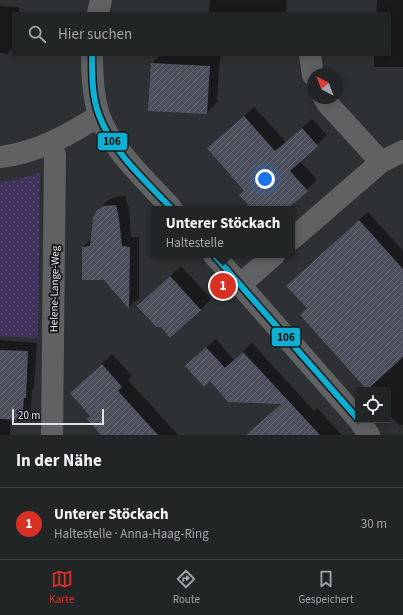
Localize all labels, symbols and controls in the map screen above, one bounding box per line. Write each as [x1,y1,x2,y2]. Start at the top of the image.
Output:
search box [12,12,391,56]
icon: search [26,23,48,45]
text: Hier suchen [58,24,132,45]
north arrow [307,68,343,104]
line badge: 106 [97,132,128,151]
text: 106 [103,134,121,149]
your location [255,169,275,189]
popup [151,206,295,258]
text: Unterer Stöckach [166,213,280,234]
text: Haltestelle [166,234,224,252]
street label: Helene-Lange-Weg [46,245,63,332]
pin: 1 [210,271,236,301]
line badge: 106 [271,327,301,347]
text: 106 [277,330,295,345]
map controls [355,387,391,423]
button: locate [355,387,391,423]
scale bar [12,407,104,426]
text: 20 m [18,408,40,423]
text: In der Nähe [16,449,102,473]
text: Unterer Stöckach [54,504,169,525]
text: 1 [26,515,32,533]
text: 30 m [361,515,387,533]
text: Haltestelle · Anna-Haag-Ring [54,525,209,543]
tab: Karte [49,568,74,607]
tab: Route [173,568,200,607]
tab: Gespeichert [299,568,354,607]

